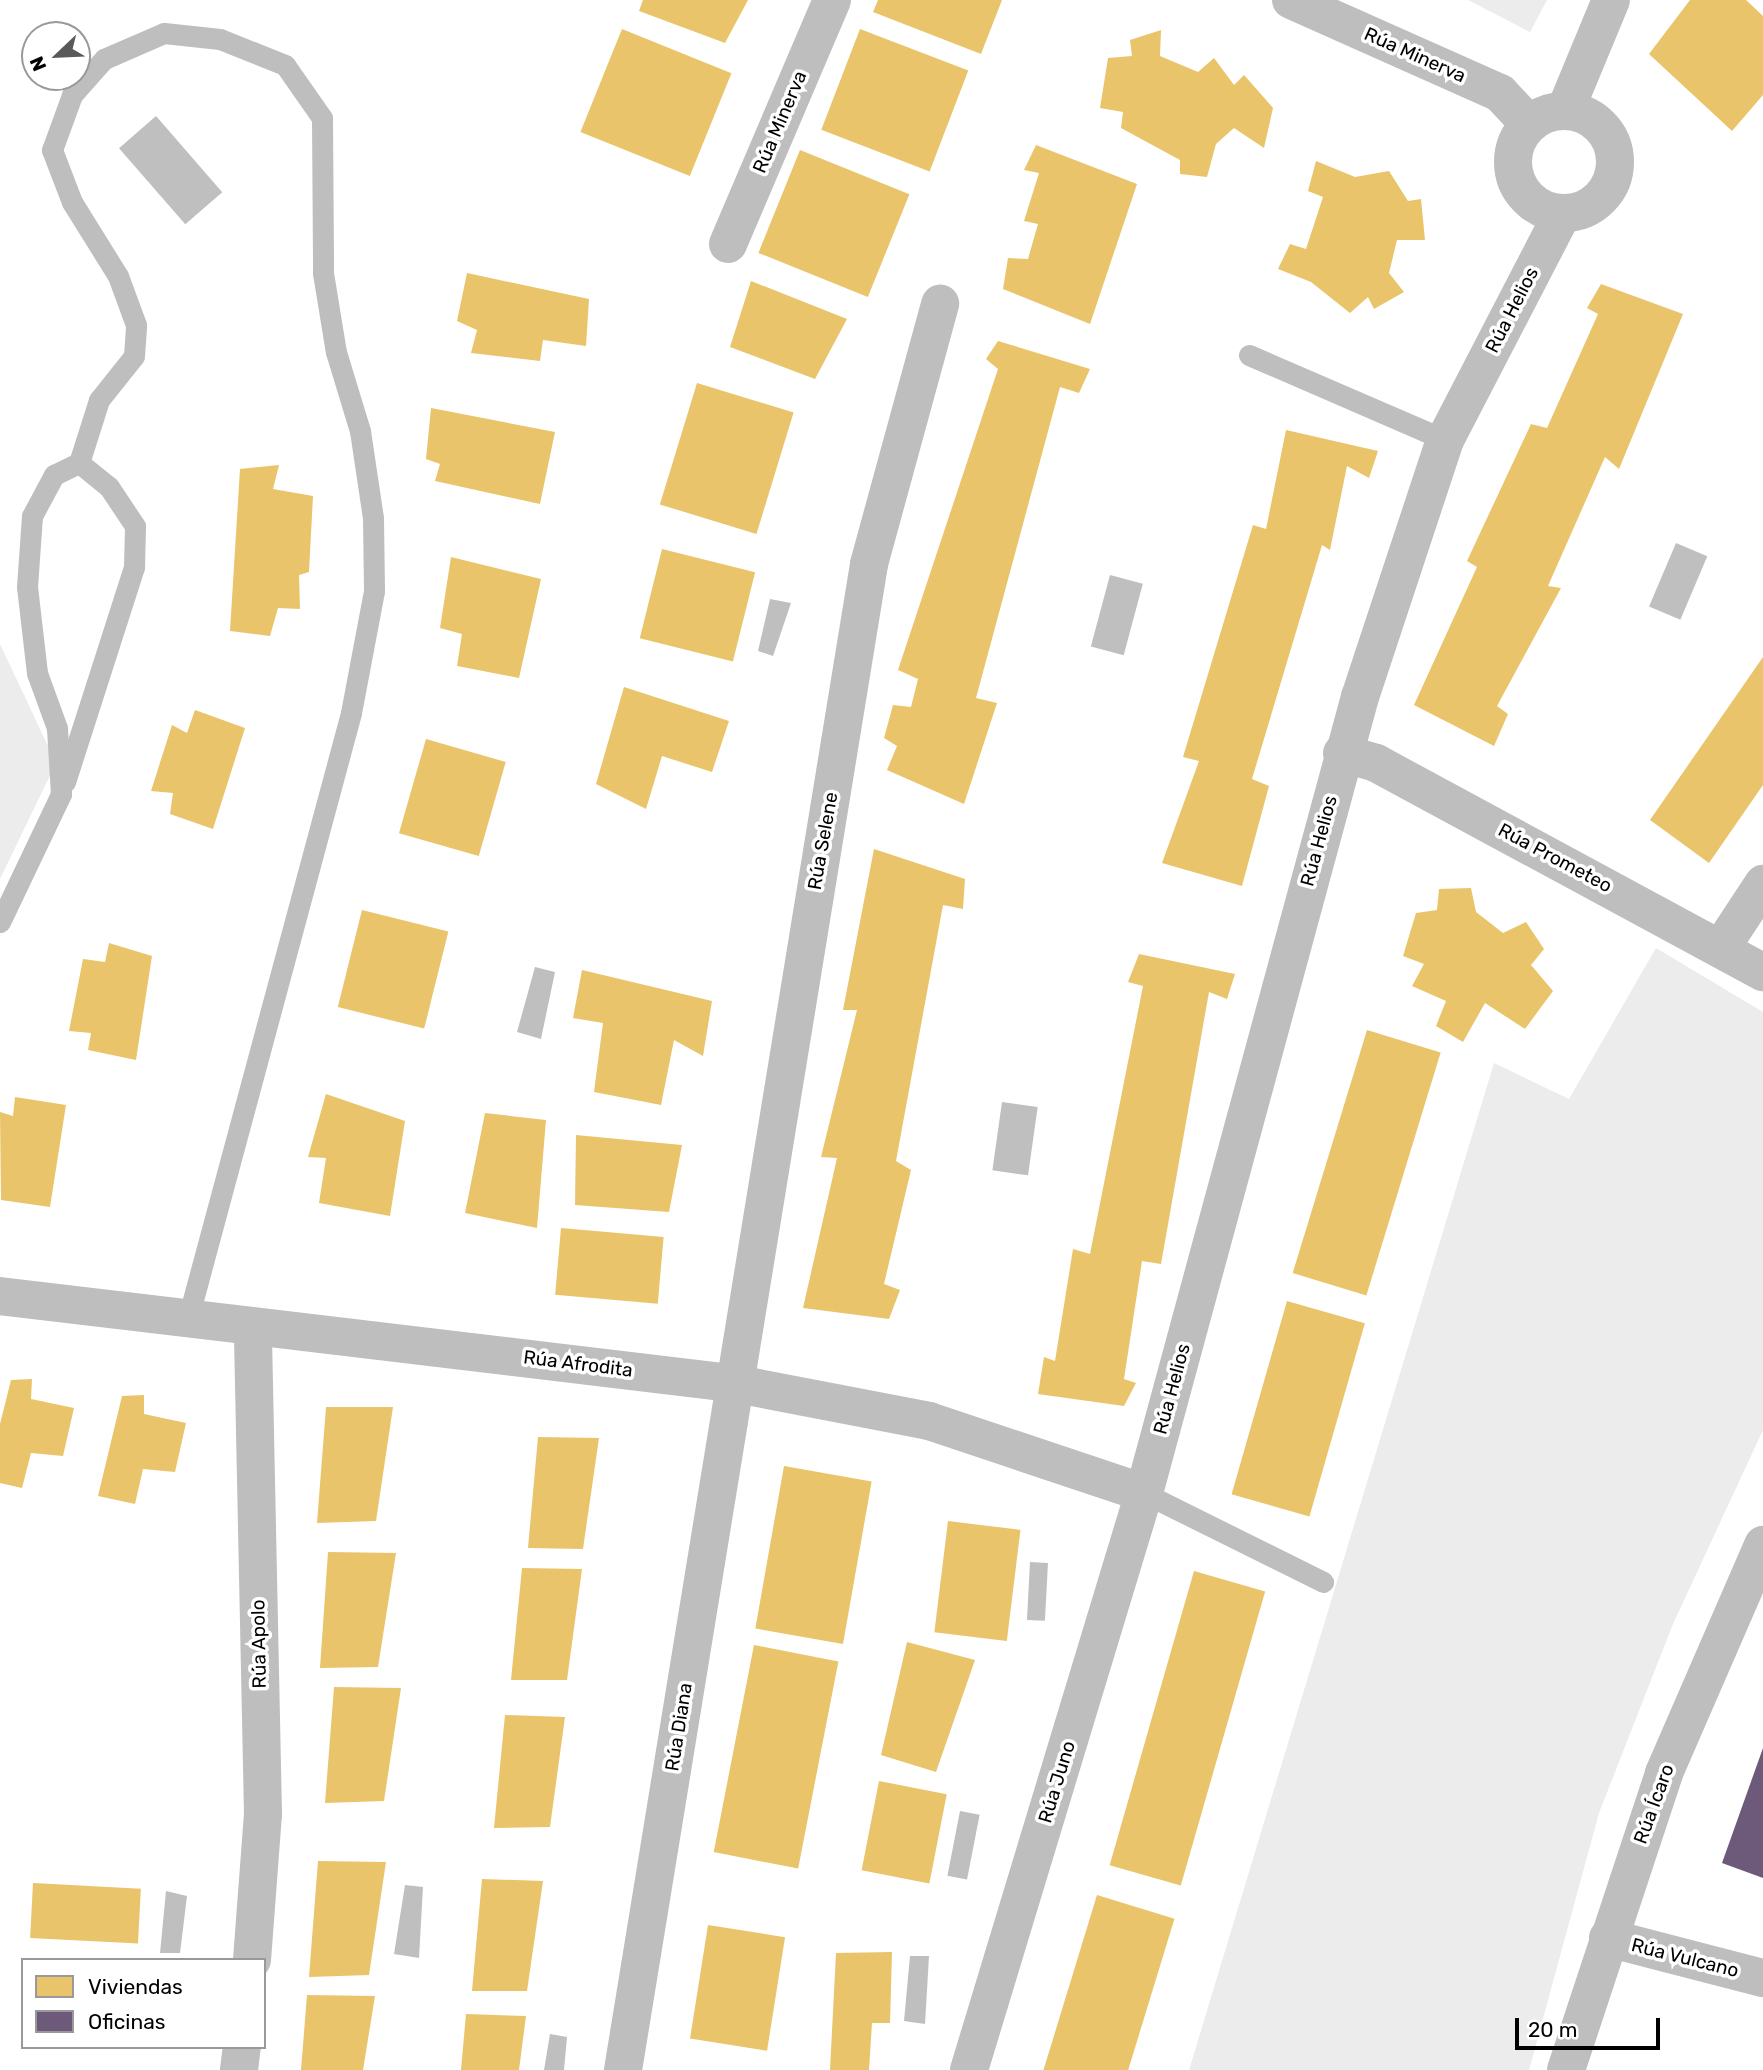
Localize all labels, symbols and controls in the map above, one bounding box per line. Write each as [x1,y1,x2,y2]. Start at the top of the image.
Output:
north arrow [21,21,91,91]
street label: Rúa Minerva [1361,22,1469,88]
text: N [25,53,51,74]
street label: Rúa Minerva [748,68,812,176]
street label: Rúa Helios [1481,263,1543,357]
street label: Rúa Selene [803,790,843,892]
street label: Rúa Helios [1296,793,1342,889]
street label: Rúa Prometeo [1494,818,1616,898]
street label: Rúa Helios [1149,1341,1195,1437]
street label: Rúa Afrodita [522,1346,634,1382]
street label: Rúa Apolo [247,1599,271,1689]
street label: Rúa Diana [661,1681,697,1773]
street label: Rúa Juno [1034,1738,1080,1826]
street label: Rúa Ícaro [1629,1761,1679,1847]
street label: Rúa Vulcano [1629,1934,1741,1982]
legend [21,1958,266,2049]
text: Viviendas [88,1974,183,1999]
scale bar [1518,2004,1663,2048]
text: Oficinas [88,2009,165,2034]
text: 20 m [1528,2017,1577,2042]

